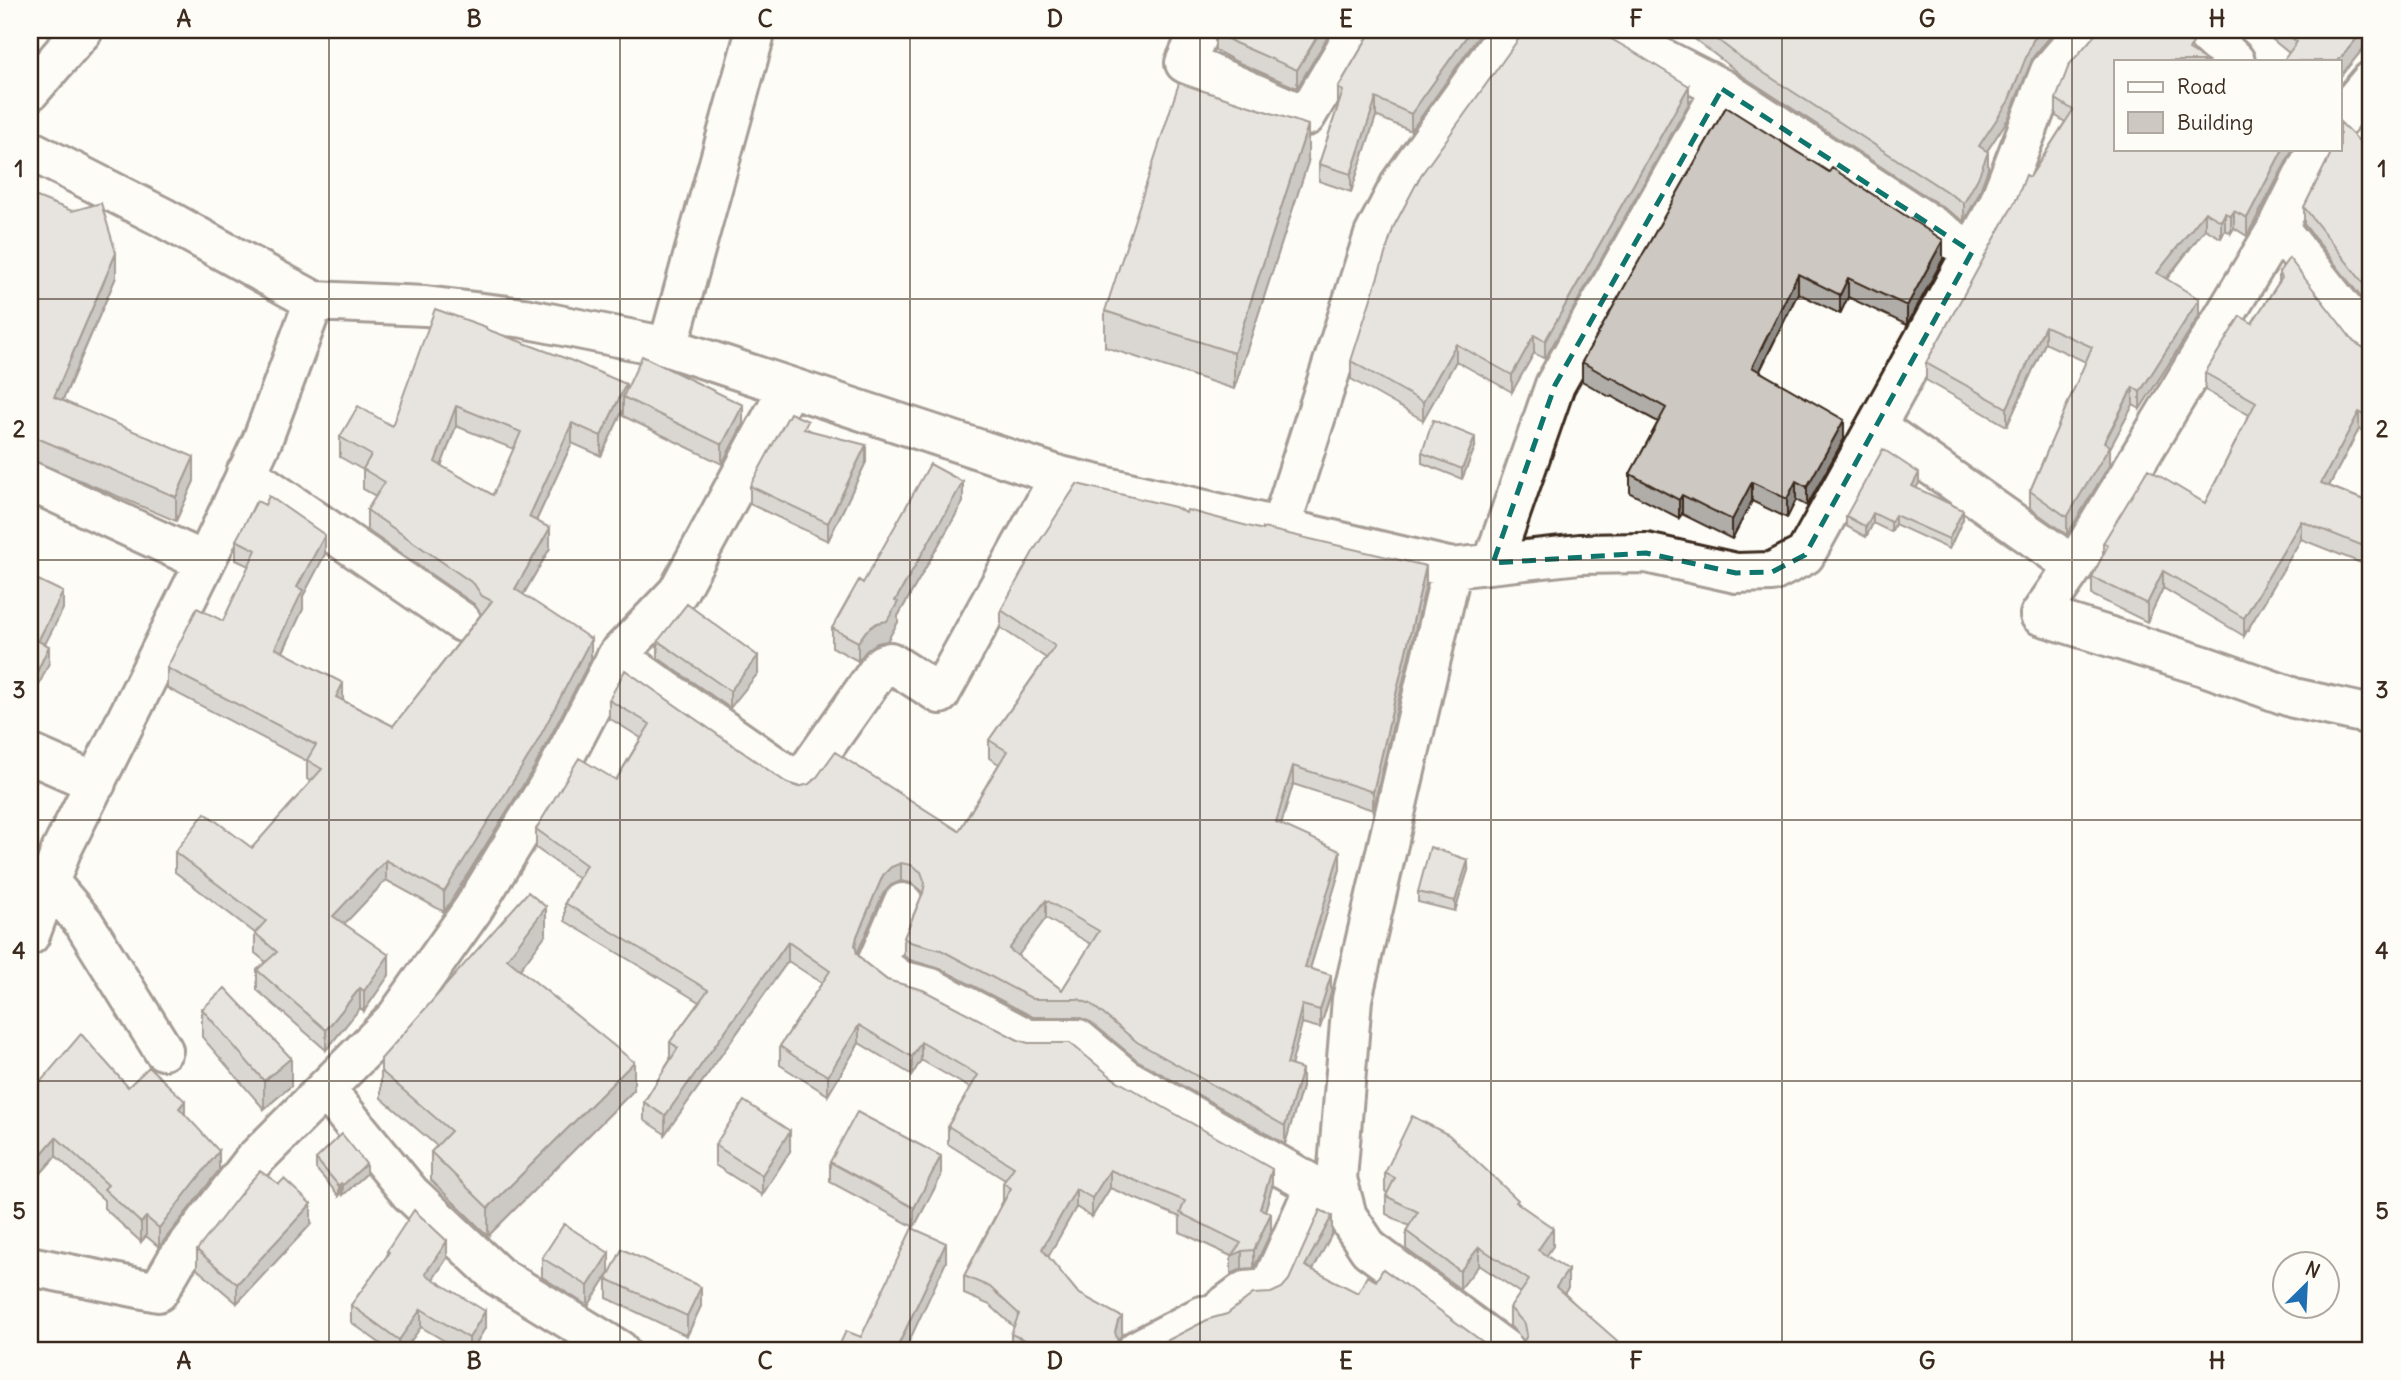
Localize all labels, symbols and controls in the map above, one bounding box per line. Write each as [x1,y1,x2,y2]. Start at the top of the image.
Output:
text: A [177,4,192,33]
text: B [466,4,482,33]
text: C [757,4,773,33]
text: D [1047,4,1063,33]
text: E [1339,4,1353,33]
text: F [1629,4,1643,33]
text: G [1919,4,1935,33]
text: H [2209,4,2225,33]
legend [2114,60,2342,150]
text: Road [2177,73,2226,100]
text: Building [2177,109,2253,136]
text: 1 [14,154,24,183]
text: 1 [2377,154,2387,183]
text: 2 [13,414,26,443]
text: 2 [2376,414,2389,443]
text: 3 [12,675,26,704]
text: 3 [2375,675,2389,704]
text: 4 [12,936,26,965]
text: 4 [2375,936,2389,965]
text: 5 [12,1196,26,1225]
text: 5 [2375,1196,2389,1225]
north arrow [2272,1250,2342,1320]
text: N [2302,1256,2324,1283]
text: A [177,1346,192,1375]
text: B [466,1346,482,1375]
text: C [757,1346,773,1375]
text: D [1047,1346,1063,1375]
text: E [1339,1346,1353,1375]
text: F [1629,1346,1643,1375]
text: G [1919,1346,1935,1375]
text: H [2209,1346,2225,1375]

